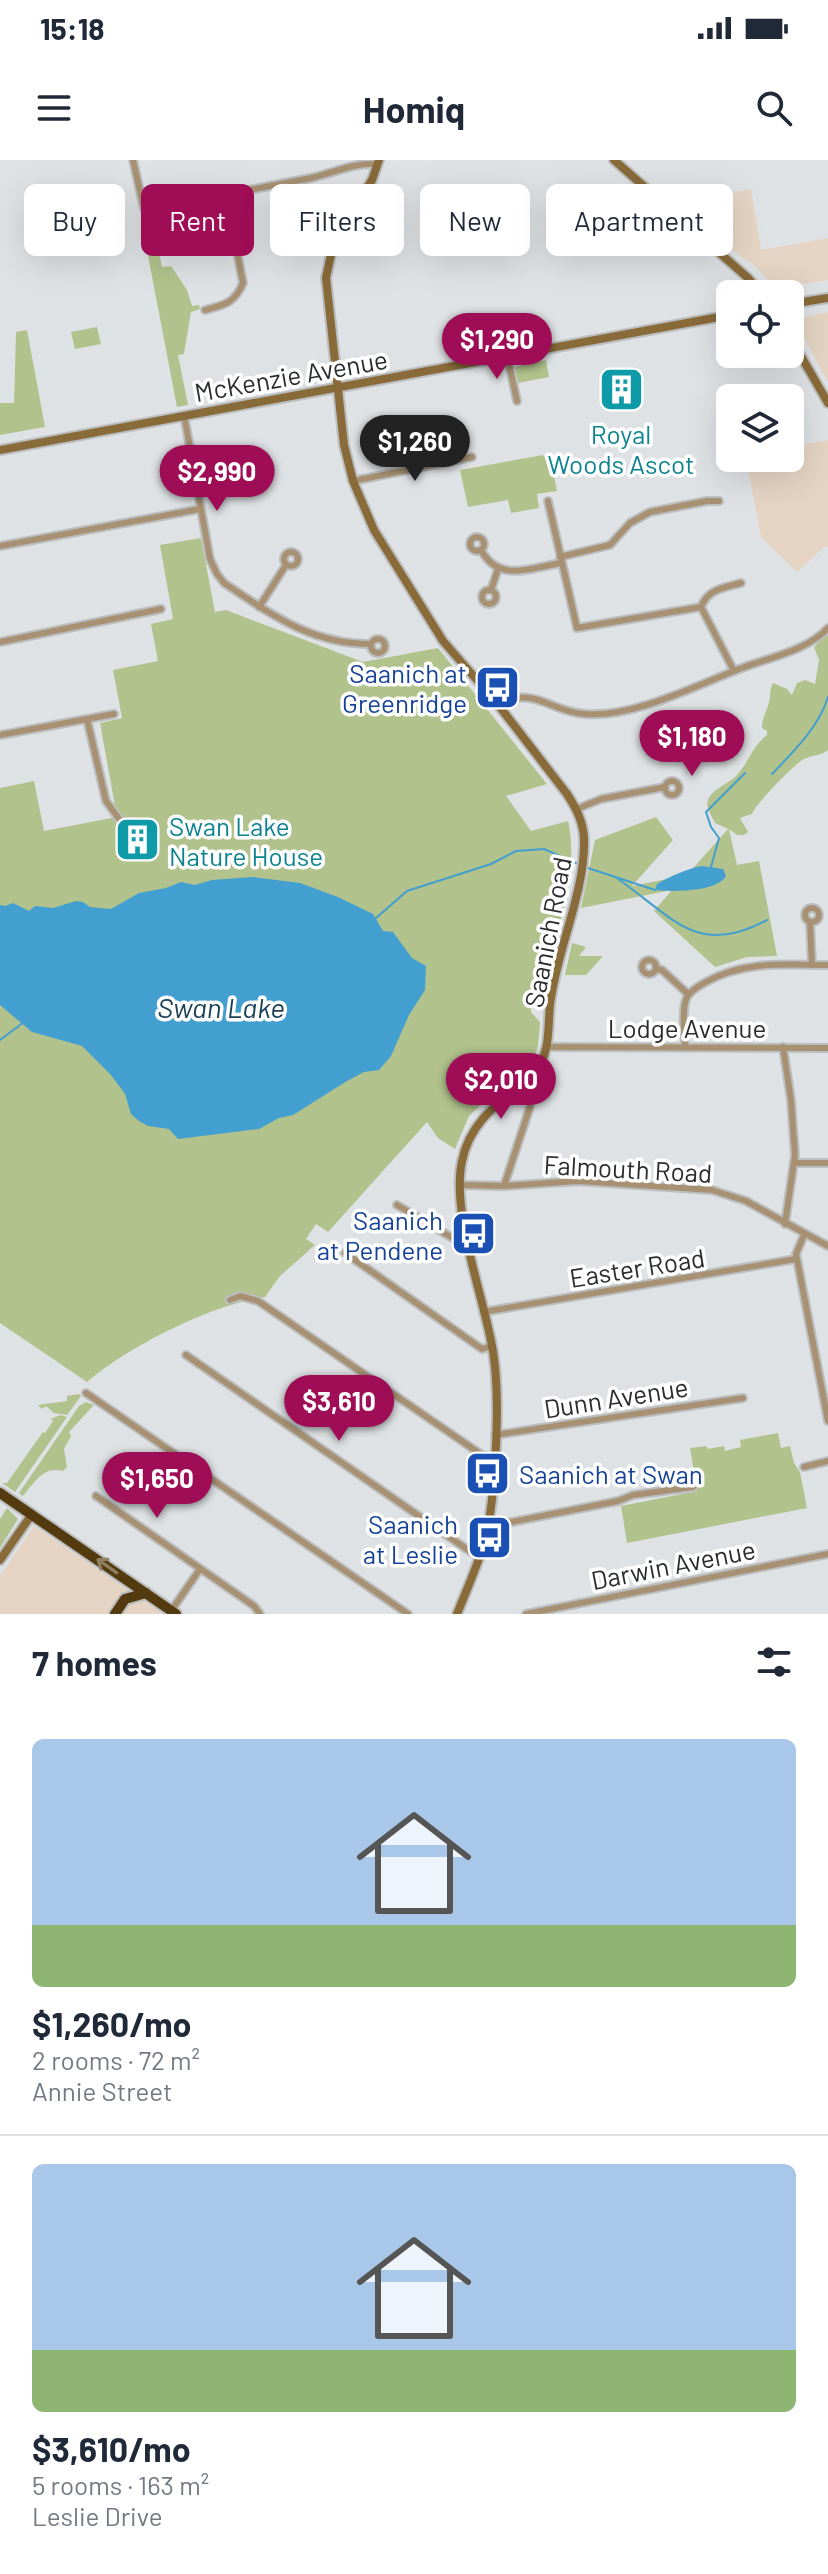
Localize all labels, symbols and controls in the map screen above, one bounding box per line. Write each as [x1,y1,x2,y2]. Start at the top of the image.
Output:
text: 15:18 [40,10,105,46]
icon: menu [32,86,76,130]
icon: search [752,86,796,130]
text: Homiq [363,87,465,130]
chip: Buy [24,184,125,256]
chip: Rent [141,184,254,256]
chip: Filters [270,184,404,256]
chip: New [420,184,530,256]
chip: Apartment [546,184,733,256]
map controls [716,280,804,472]
button: locate [716,280,804,368]
pin: $1,290 [432,313,562,381]
text: $1,290 [460,323,534,354]
street label: McKenzie Avenue [192,343,390,407]
building icon: Royal Woods Ascot [597,366,645,414]
button: layers [716,384,804,472]
pin: $1,260 [350,415,480,483]
place label: Royal Woods Ascot [547,418,695,479]
text: $1,260 [378,425,452,456]
pin: $2,990 [152,445,282,513]
text: $2,990 [178,455,256,486]
place label: Saanich at Greenridge [342,657,467,718]
bus stop icon: Saanich at Greenridge [474,663,522,711]
pin: $1,180 [627,710,757,778]
text: $1,180 [657,720,727,751]
place label: Swan Lake Nature House [169,810,323,871]
building icon: Swan Lake Nature House [114,816,162,864]
street label: Saanich Road [517,854,577,1010]
water label: Swan Lake [157,990,285,1024]
street label: Lodge Avenue [608,1012,766,1043]
pin: $2,010 [436,1053,566,1121]
text: $2,010 [464,1063,538,1094]
street label: Falmouth Road [543,1148,713,1188]
place label: Saanich at Pendene [317,1204,443,1265]
bus stop icon: Saanich at Pendene [450,1210,498,1258]
street label: Easter Road [567,1241,707,1293]
street label: Dunn Avenue [542,1370,690,1424]
pin: $3,610 [274,1375,404,1443]
text: $3,610 [302,1385,376,1416]
bus stop icon: Saanich at Swan [464,1449,512,1497]
pin: $1,650 [92,1452,222,1520]
place label: Saanich at Swan [519,1458,703,1489]
text: $1,650 [120,1462,194,1493]
place label: Saanich at Leslie [363,1508,458,1569]
bus stop icon: Saanich at Leslie [465,1514,513,1562]
street label: Darwin Avenue [588,1533,758,1595]
one-way arrow [96,1558,118,1574]
icon: filters [752,1640,796,1684]
text: 7 homes [32,1642,157,1683]
icon: home [342,1791,486,1935]
text: $1,260/mo [32,2003,192,2044]
text: 2 rooms · 72 m² [32,2044,200,2075]
text: Annie Street [32,2075,172,2106]
icon: home [342,2216,486,2360]
text: $3,610/mo [32,2428,191,2469]
text: 5 rooms · 163 m² [32,2469,209,2500]
text: Leslie Drive [32,2500,163,2531]

